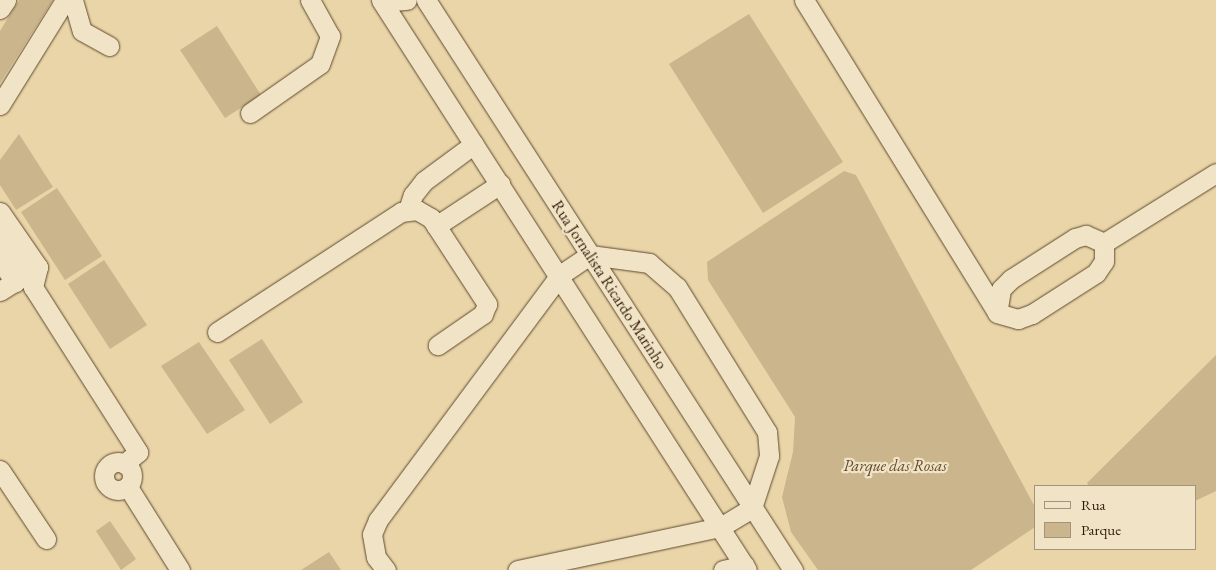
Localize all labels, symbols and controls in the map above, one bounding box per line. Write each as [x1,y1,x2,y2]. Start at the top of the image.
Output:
street label: Rua Jornalista Ricardo Marinho [547,197,671,373]
park label: Parque das Rosas [843,456,947,476]
legend [1034,485,1196,550]
text: Rua [1081,495,1106,514]
text: Parque [1081,520,1121,539]

